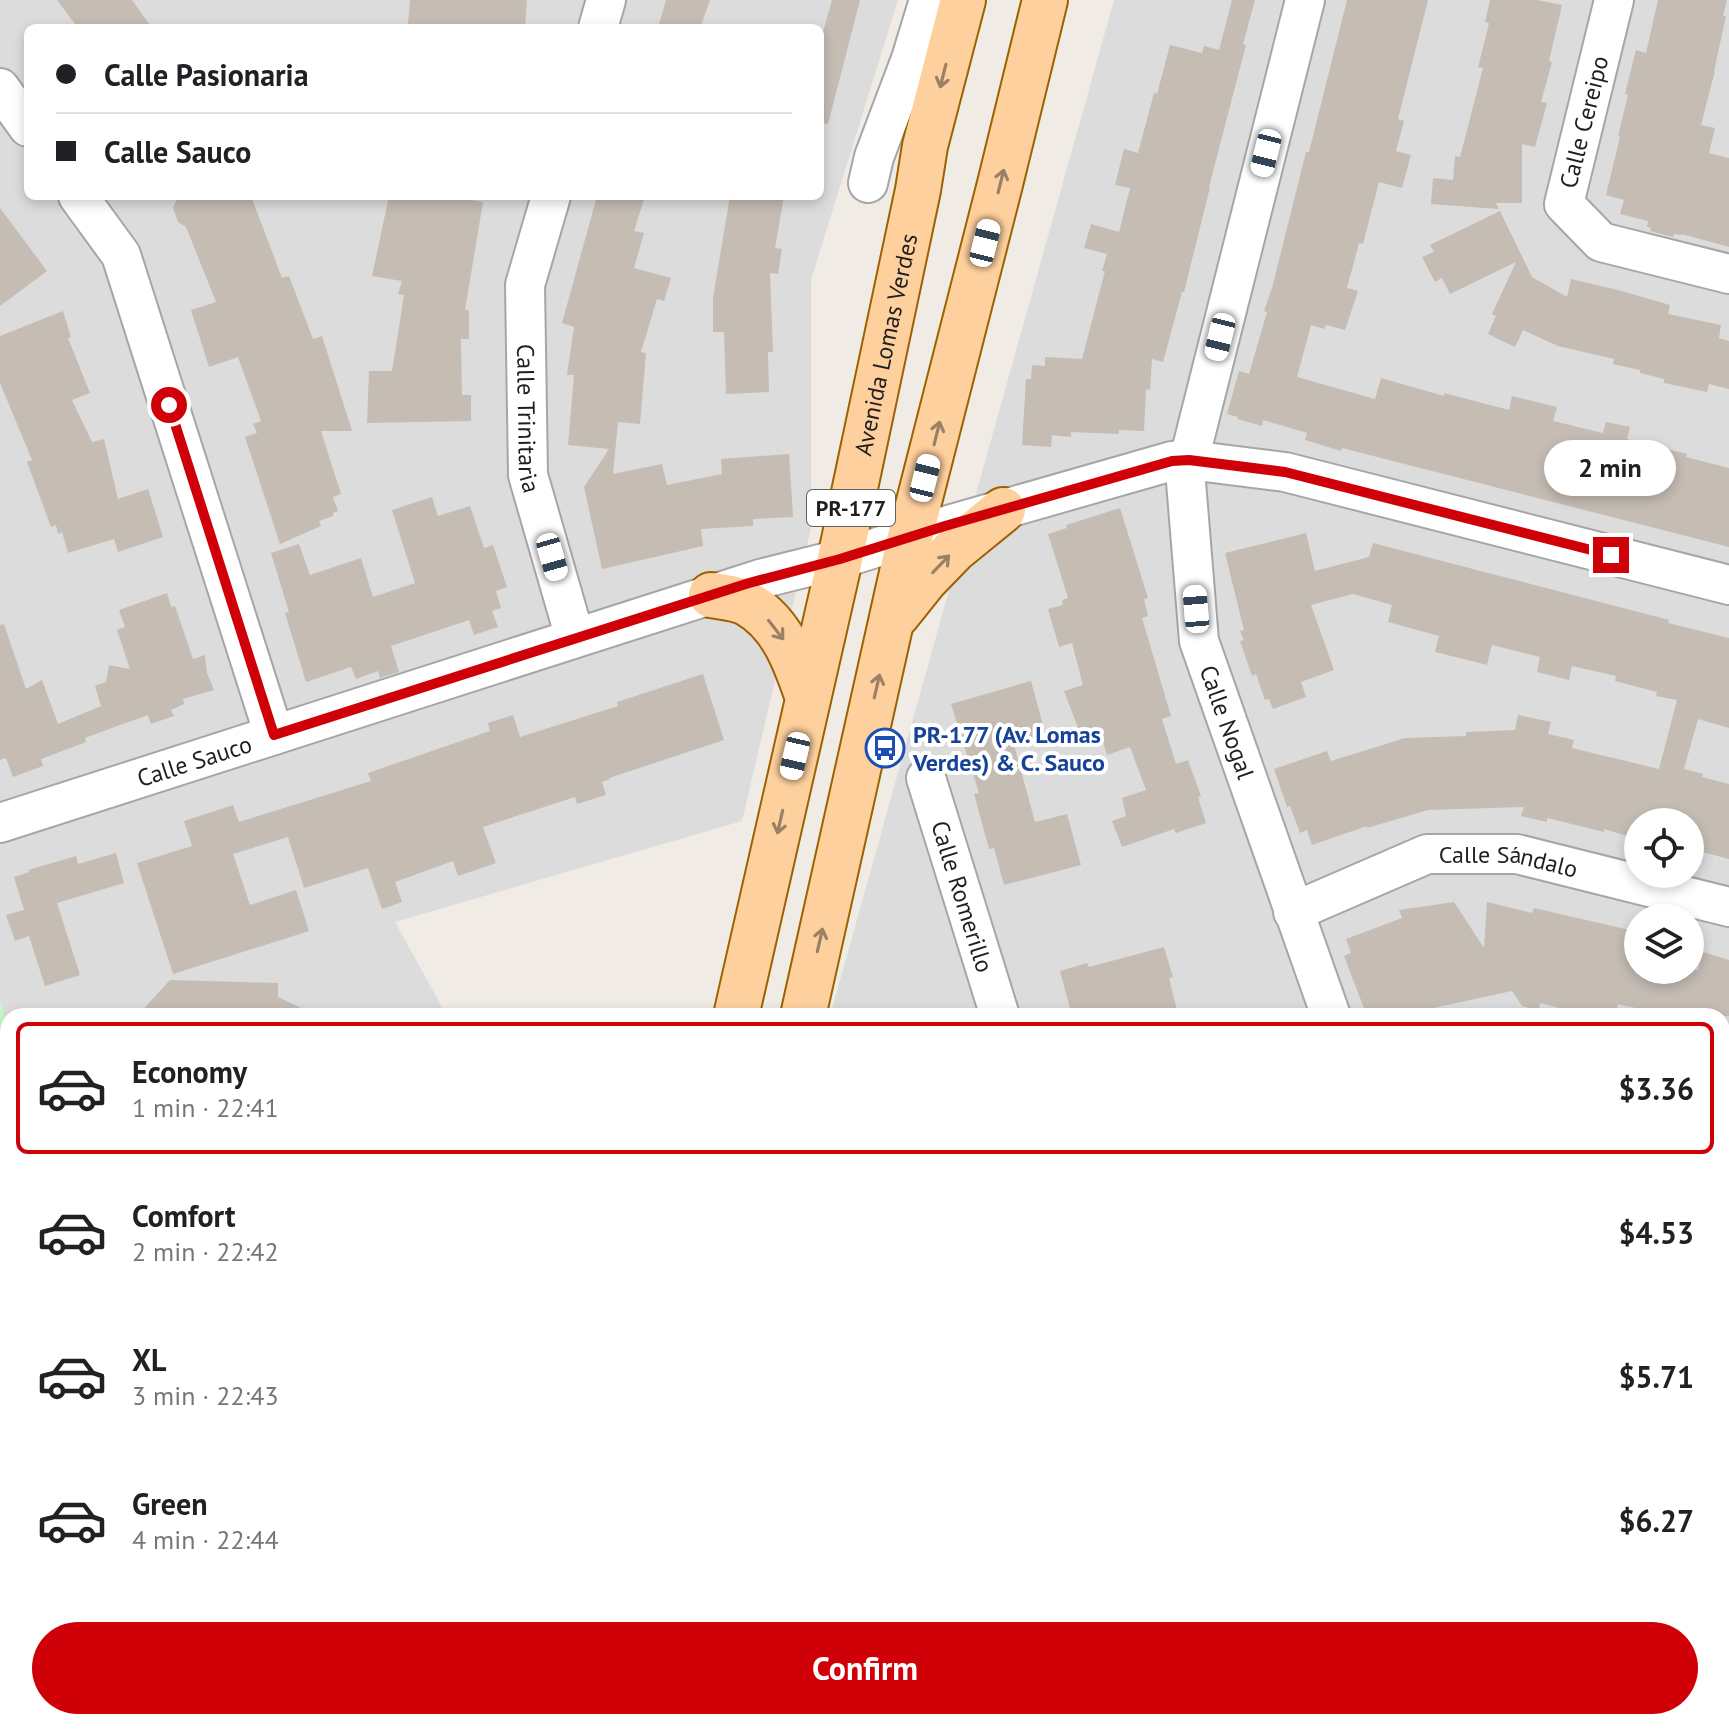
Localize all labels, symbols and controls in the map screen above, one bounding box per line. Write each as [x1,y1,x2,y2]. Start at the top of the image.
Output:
street label: Calle Cereipo [1553,53,1615,191]
text: Calle Pasionaria [104,55,309,94]
one-way arrow [935,62,950,88]
car [1249,127,1283,179]
text: Calle Sauco [104,132,251,171]
one-way arrow [994,169,1009,195]
car [968,217,1002,269]
street label: Avenida Lomas Verdes [847,230,924,458]
car [1203,311,1237,363]
street label: Calle Trinitaria [510,344,548,496]
route start [151,387,187,423]
one-way arrow [930,421,945,447]
callout: 2 min [1545,439,1677,495]
text: 2 min [1578,451,1642,484]
car [908,452,942,504]
road number: PR-177 [807,490,895,526]
car [534,531,570,583]
route end [1593,537,1629,573]
one-way arrow [931,555,950,574]
car [1182,584,1210,634]
one-way arrow [767,619,784,640]
street label: Calle Nogal [1193,661,1262,783]
one-way arrow [870,674,885,700]
place label: PR-177 (Av. Lomas Verdes) & C. Sauco [912,719,1105,778]
bus stop icon: PR-177 (Av. Lomas Verdes) & C. Sauco [864,727,906,769]
street label: Calle Sauco [133,728,255,794]
car [778,730,812,782]
one-way arrow [772,808,787,834]
map controls [1624,808,1704,984]
button: locate [1624,808,1704,888]
street label: Calle Romerillo [925,817,1001,976]
street label: Calle Sándalo [1439,839,1581,884]
button: layers [1624,904,1704,984]
one-way arrow [813,928,828,953]
icon: car [36,1052,108,1124]
text: Economy [132,1052,247,1091]
text: $3.36 [1619,1069,1694,1108]
text: 1 min · 22:41 [132,1091,279,1124]
icon: car [36,1196,108,1268]
text: Comfort [132,1196,235,1235]
text: $4.53 [1619,1213,1694,1252]
text: 2 min · 22:42 [132,1235,279,1268]
icon: car [36,1340,108,1412]
text: XL [132,1340,166,1379]
text: $5.71 [1619,1357,1694,1396]
text: 3 min · 22:43 [132,1379,279,1412]
icon: car [36,1484,108,1556]
text: Green [132,1484,207,1523]
text: $6.27 [1619,1501,1694,1540]
text: 4 min · 22:44 [132,1523,279,1556]
button: Confirm [32,1622,1698,1714]

